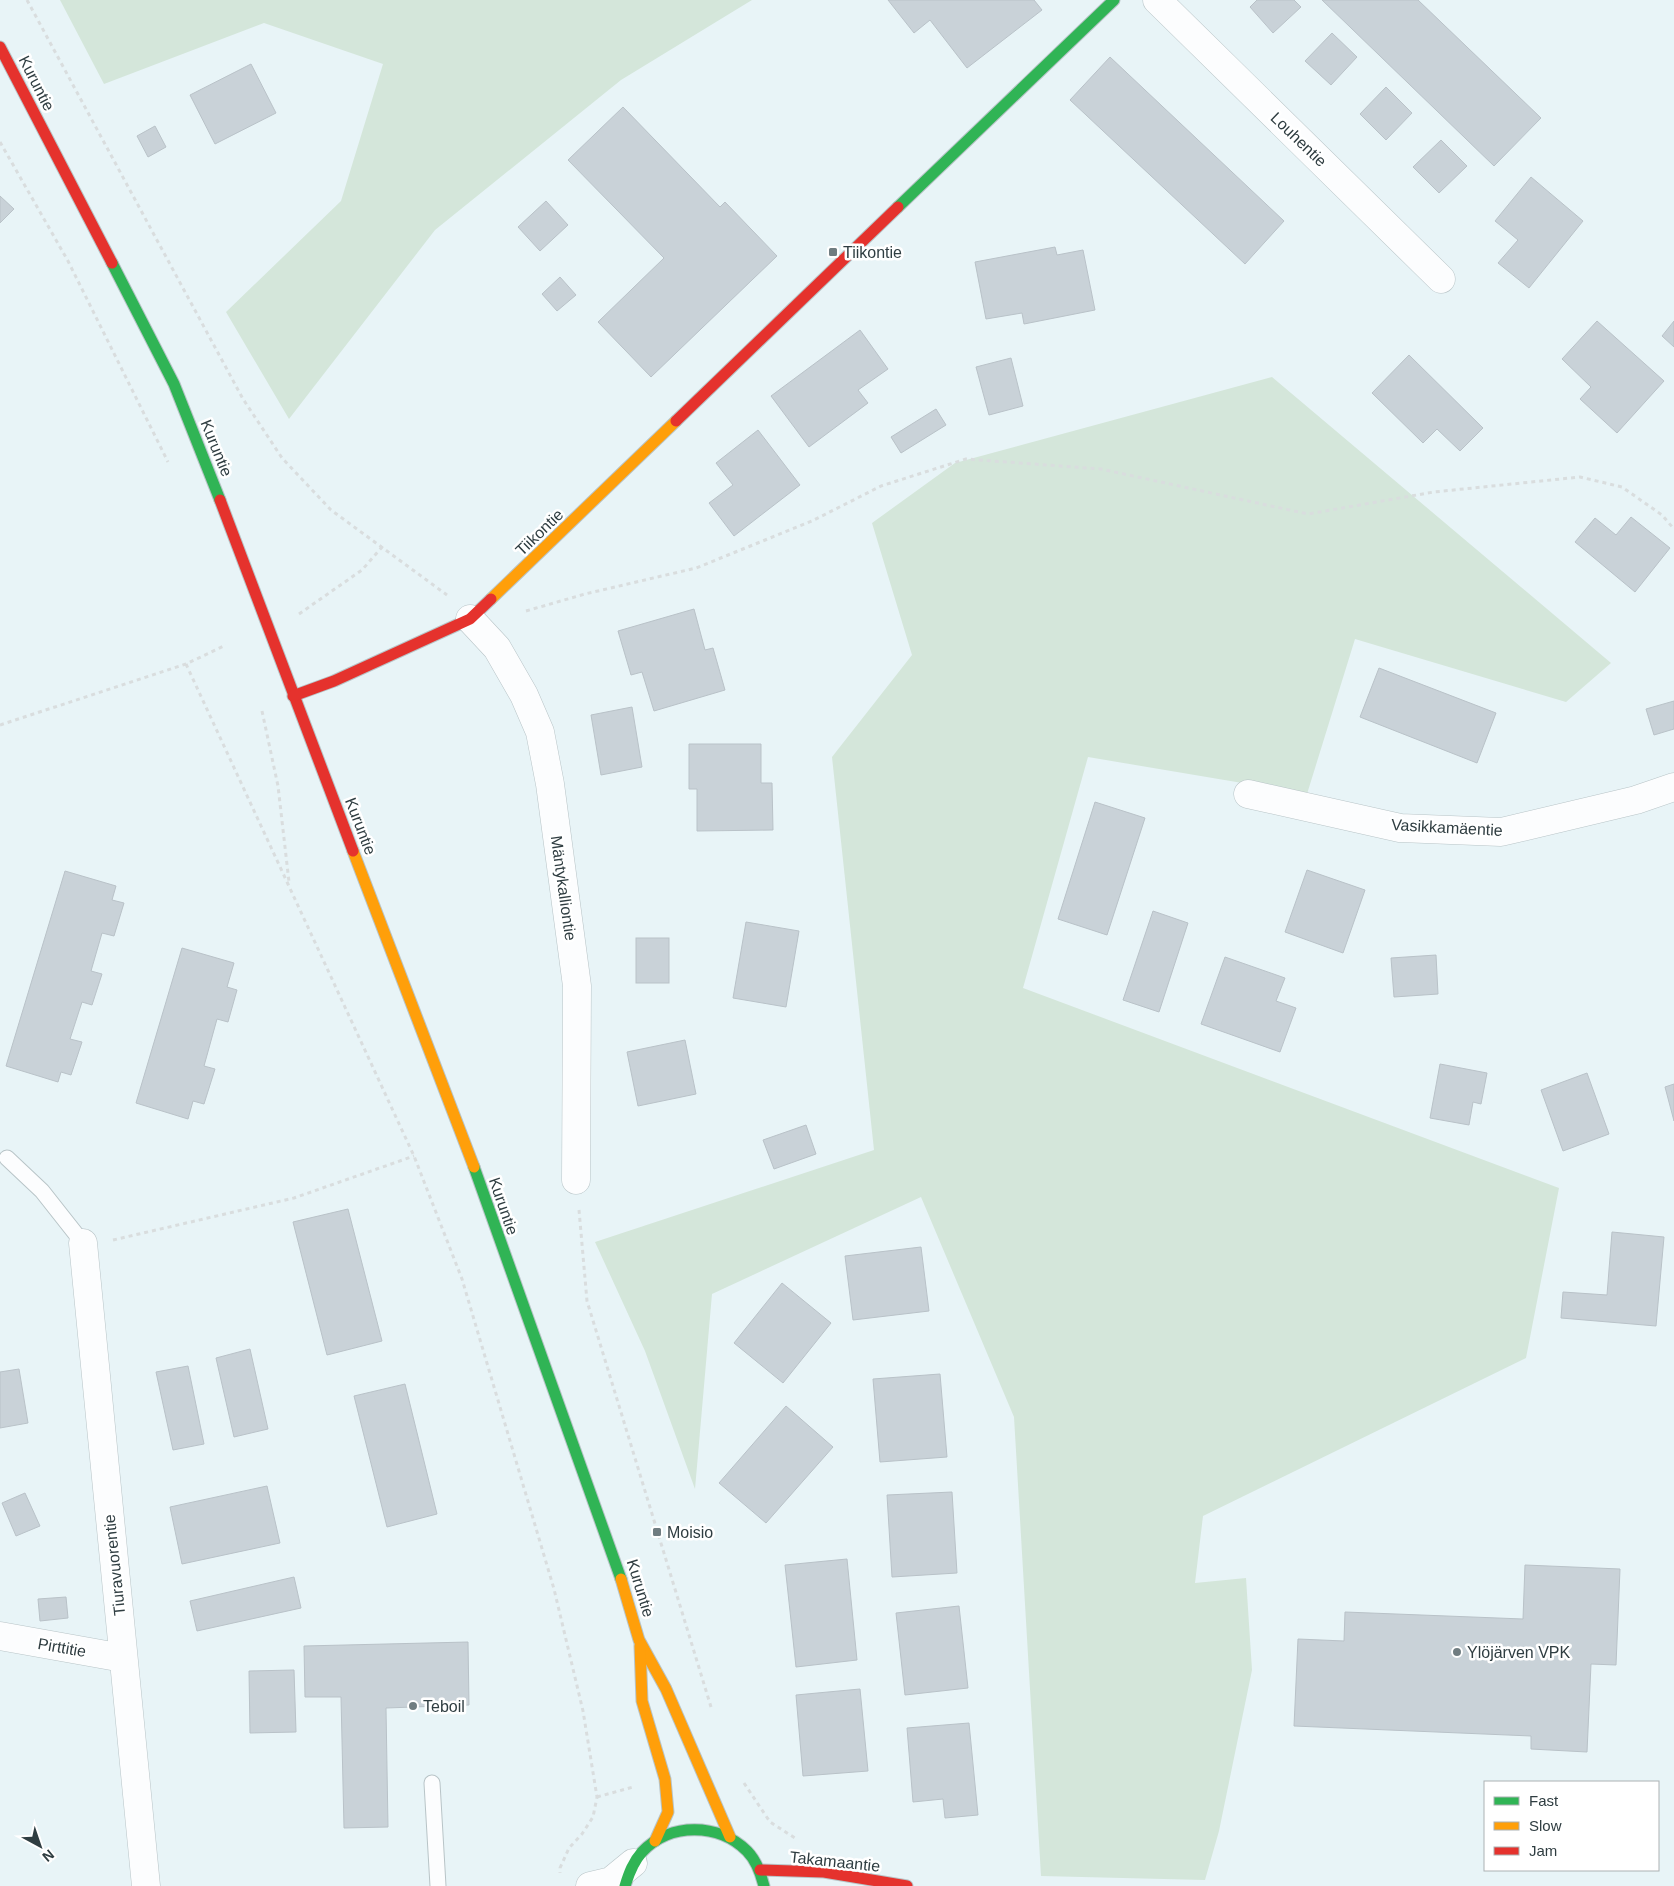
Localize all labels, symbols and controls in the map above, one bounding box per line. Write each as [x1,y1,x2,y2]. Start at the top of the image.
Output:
street label: Kuruntie [15,53,58,114]
street label: Louhentie [1267,109,1330,170]
place label: Tiikontie [843,244,902,261]
marker: Tiikontie [827,246,839,258]
street label: Kuruntie [197,417,236,479]
street label: Tiikontie [512,506,567,559]
street label: Kuruntie [342,795,379,857]
street label: Vasikkamäentie [1391,816,1503,839]
street label: Mäntykalliontie [548,834,579,942]
street label: Kuruntie [486,1175,521,1237]
street label: Tiuravuorentie [101,1513,128,1616]
place label: Moisio [667,1524,713,1541]
marker: Moisio [651,1526,663,1538]
street label: Kuruntie [624,1557,657,1619]
street label: Pirttitie [36,1635,88,1660]
place label: Ylöjärven VPK [1467,1644,1570,1661]
marker: Ylöjärven VPK [1451,1646,1463,1658]
place label: Teboil [423,1698,465,1715]
marker: Teboil [407,1700,419,1712]
legend [1484,1781,1659,1871]
text: Fast [1529,1792,1559,1809]
text: Slow [1529,1817,1562,1834]
north arrow [15,1821,65,1871]
text: Jam [1529,1842,1557,1859]
text: N [39,1847,57,1865]
street label: Takamaantie [789,1848,881,1875]

